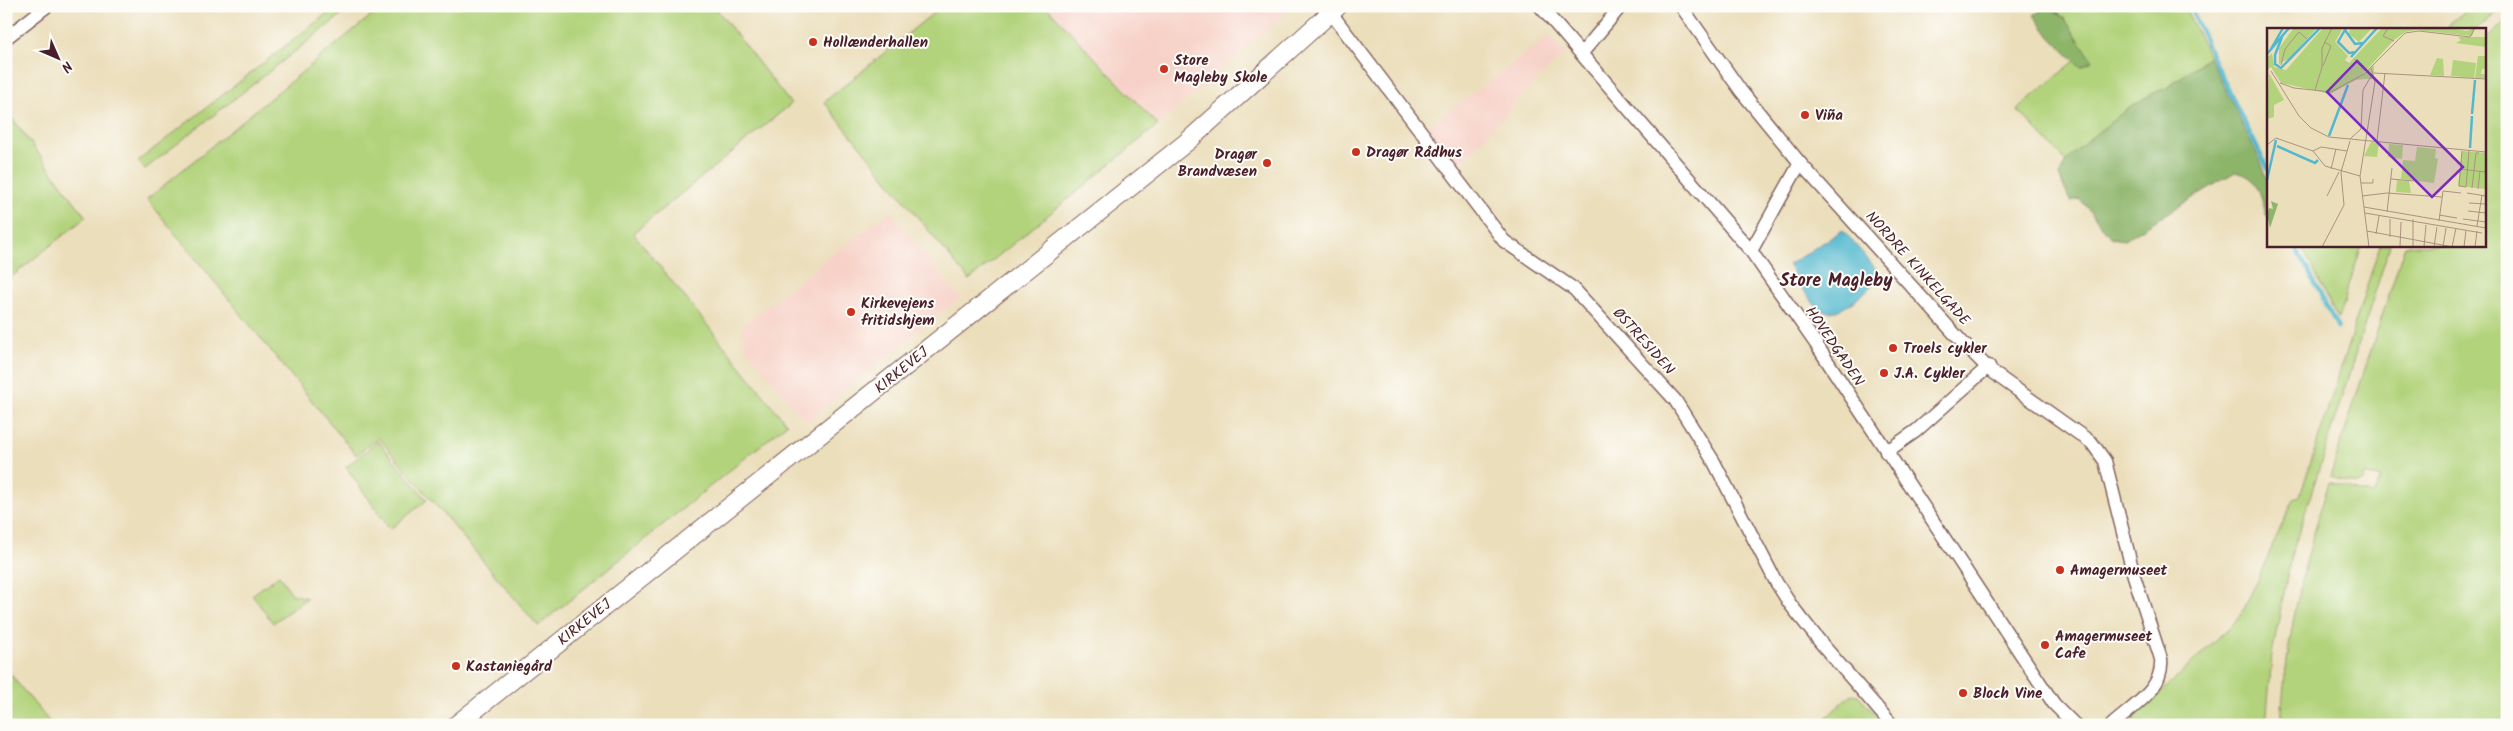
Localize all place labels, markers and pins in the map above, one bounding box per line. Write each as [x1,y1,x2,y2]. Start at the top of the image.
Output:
place label: Hollænderhallen [823,31,928,55]
marker: Hollænderhallen [807,36,819,48]
place label: Store Magleby Skole [1174,49,1268,90]
marker: Store Magleby Skole [1158,63,1170,75]
place label: Viña [1815,104,1843,128]
marker: Viña [1799,109,1811,121]
place label: Dragør Rådhus [1366,141,1462,165]
place label: Dragør Brandvæsen [1178,143,1258,184]
marker: Dragør Rådhus [1350,146,1362,158]
marker: Dragør Brandvæsen [1261,157,1273,169]
place label: Kirkevejens fritidshjem [861,292,935,333]
marker: Kirkevejens fritidshjem [845,306,857,318]
place label: Troels cykler [1903,337,1987,361]
marker: Troels cykler [1887,342,1899,354]
place label: J.A. Cykler [1894,362,1965,386]
marker: J.A. Cykler [1878,367,1890,379]
place label: Amagermuseet [2070,559,2168,583]
marker: Amagermuseet [2054,564,2066,576]
place label: Amagermuseet Cafe [2055,625,2153,666]
marker: Amagermuseet Cafe [2039,639,2051,651]
place label: Kastaniegård [466,655,553,679]
marker: Kastaniegård [450,660,462,672]
place label: Bloch Vine [1973,682,2043,706]
marker: Bloch Vine [1957,687,1969,699]

